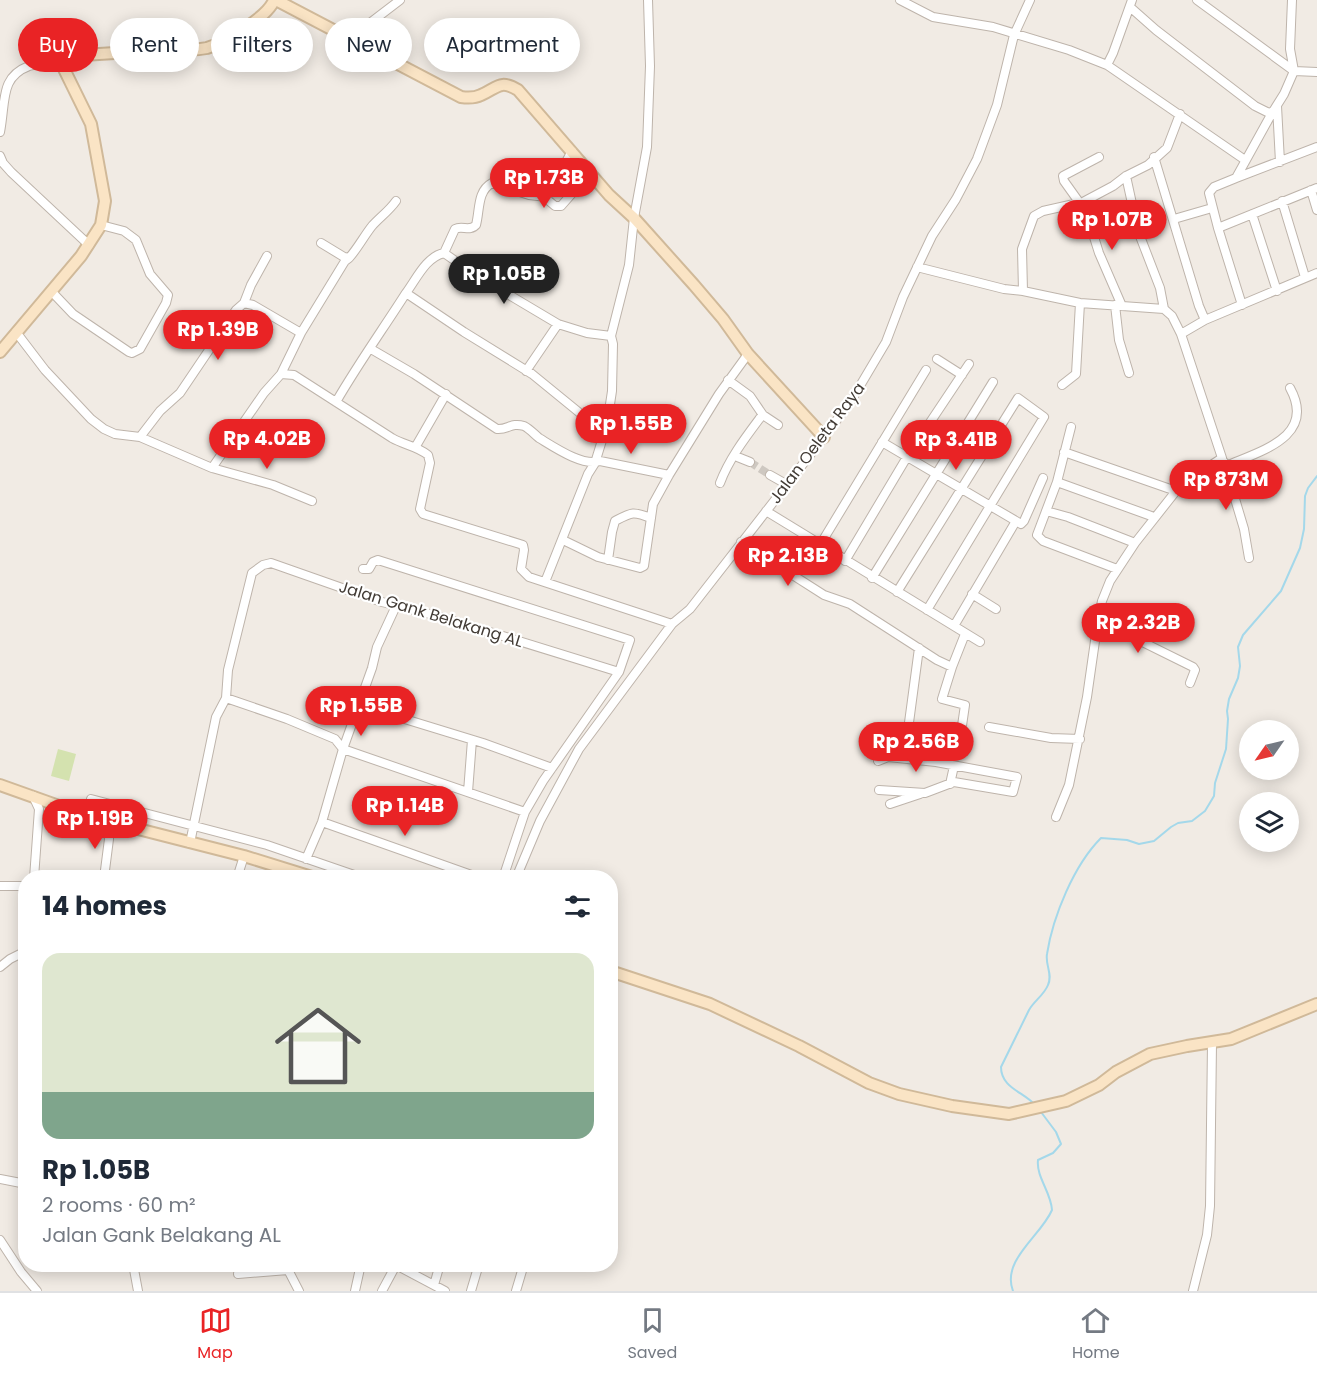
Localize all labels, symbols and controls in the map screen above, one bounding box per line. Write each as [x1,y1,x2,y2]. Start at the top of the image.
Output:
chip: Buy [18,18,98,72]
chip: Rent [110,18,199,72]
chip: Filters [211,18,313,72]
chip: New [325,18,412,72]
chip: Apartment [424,18,580,72]
pin: Rp 1.73B [482,158,606,209]
text: Rp 1.73B [504,163,584,191]
pin: Rp 1.07B [1050,200,1174,251]
text: Rp 1.07B [1072,205,1152,233]
pin: Rp 1.05B [442,254,566,305]
text: Rp 1.05B [462,259,546,287]
pin: Rp 1.39B [156,310,280,361]
text: Rp 1.39B [177,315,259,343]
street label: Jalan Oeleta Raya [764,378,870,508]
pin: Rp 1.55B [569,404,693,455]
text: Rp 1.55B [589,409,673,437]
pin: Rp 4.02B [205,419,329,470]
pin: Rp 3.41B [894,420,1018,471]
text: Rp 4.02B [223,424,311,452]
text: Rp 3.41B [915,425,997,453]
pin: Rp 873M [1171,460,1281,511]
text: Rp 873M [1184,465,1268,493]
pin: Rp 2.13B [726,536,850,587]
text: Rp 2.13B [748,541,828,569]
street label: Jalan Gank Belakang AL [336,575,526,653]
pin: Rp 2.32B [1076,603,1200,654]
text: Rp 2.32B [1096,608,1180,636]
pin: Rp 1.55B [299,686,423,737]
text: Rp 1.55B [319,691,403,719]
north arrow [1239,720,1299,780]
map controls [1239,720,1299,852]
pin: Rp 2.56B [854,722,978,773]
text: Rp 2.56B [873,727,959,755]
pin: Rp 1.14B [343,786,467,837]
text: Rp 1.14B [366,791,444,819]
button: layers [1239,792,1299,852]
pin: Rp 1.19B [33,799,157,850]
text: Rp 1.19B [56,804,134,832]
text: 14 homes [42,888,167,924]
icon: filters [561,890,594,923]
icon: home [264,992,372,1100]
text: Rp 1.05B [42,1152,150,1188]
text: 2 rooms · 60 m² [42,1191,196,1219]
text: Jalan Gank Belakang AL [42,1221,281,1249]
tab: Map [197,1304,233,1365]
tab: Saved [627,1304,677,1365]
tab: Home [1072,1304,1120,1365]

